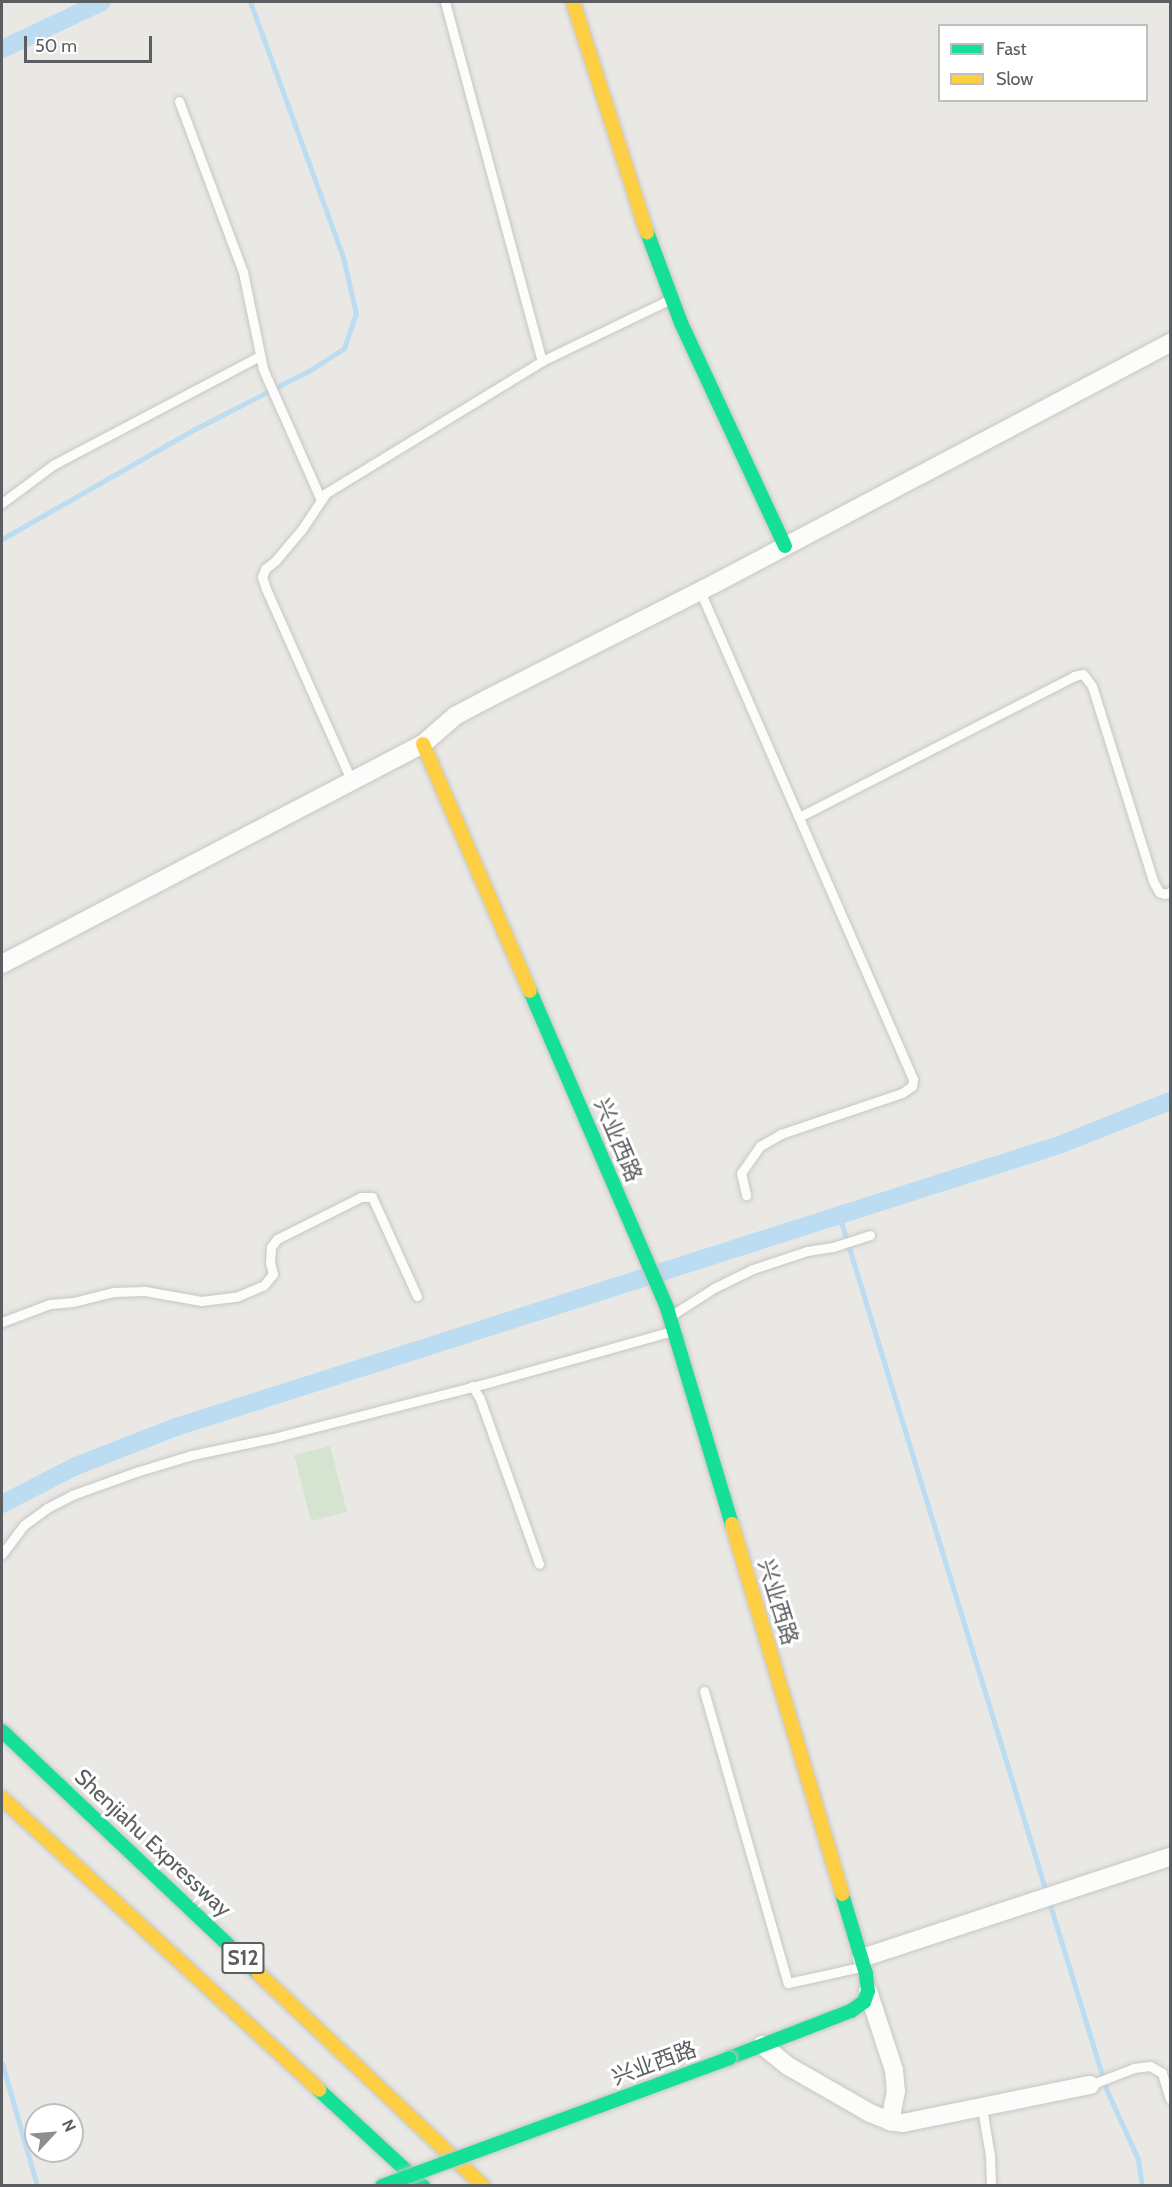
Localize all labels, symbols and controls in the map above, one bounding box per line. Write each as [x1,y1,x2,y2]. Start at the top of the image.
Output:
scale bar [27,24,154,62]
legend [938,24,1148,102]
text: 50 m [35,35,77,57]
text: Fast [996,38,1027,60]
text: Slow [996,68,1033,90]
street label: 兴业西路 [589,1094,647,1186]
street label: 兴业西路 [753,1556,803,1648]
street label: Shenjiahu Expressway [69,1764,237,1922]
road number: S12 [220,1940,266,1976]
street label: 兴业西路 [608,2036,700,2090]
north arrow [24,2103,84,2163]
text: N [58,2117,80,2135]

